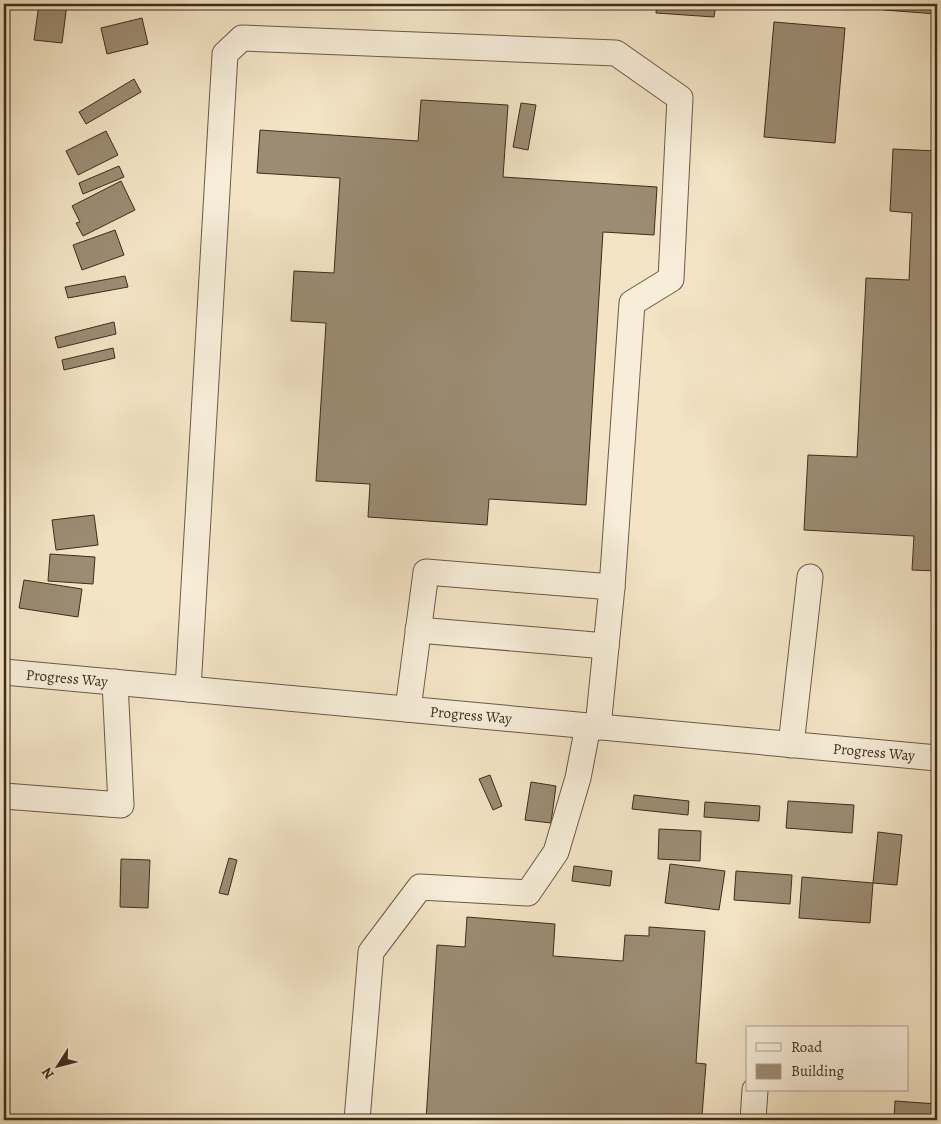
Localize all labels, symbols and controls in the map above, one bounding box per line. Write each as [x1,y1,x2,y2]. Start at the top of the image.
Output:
street label: Progress Way [25,664,109,692]
street label: Progress Way [429,701,513,729]
street label: Progress Way [832,738,916,766]
legend [746,1026,908,1092]
text: Road [791,1037,823,1057]
north arrow [32,1042,82,1092]
text: Building [791,1061,844,1081]
text: N [37,1064,59,1083]

